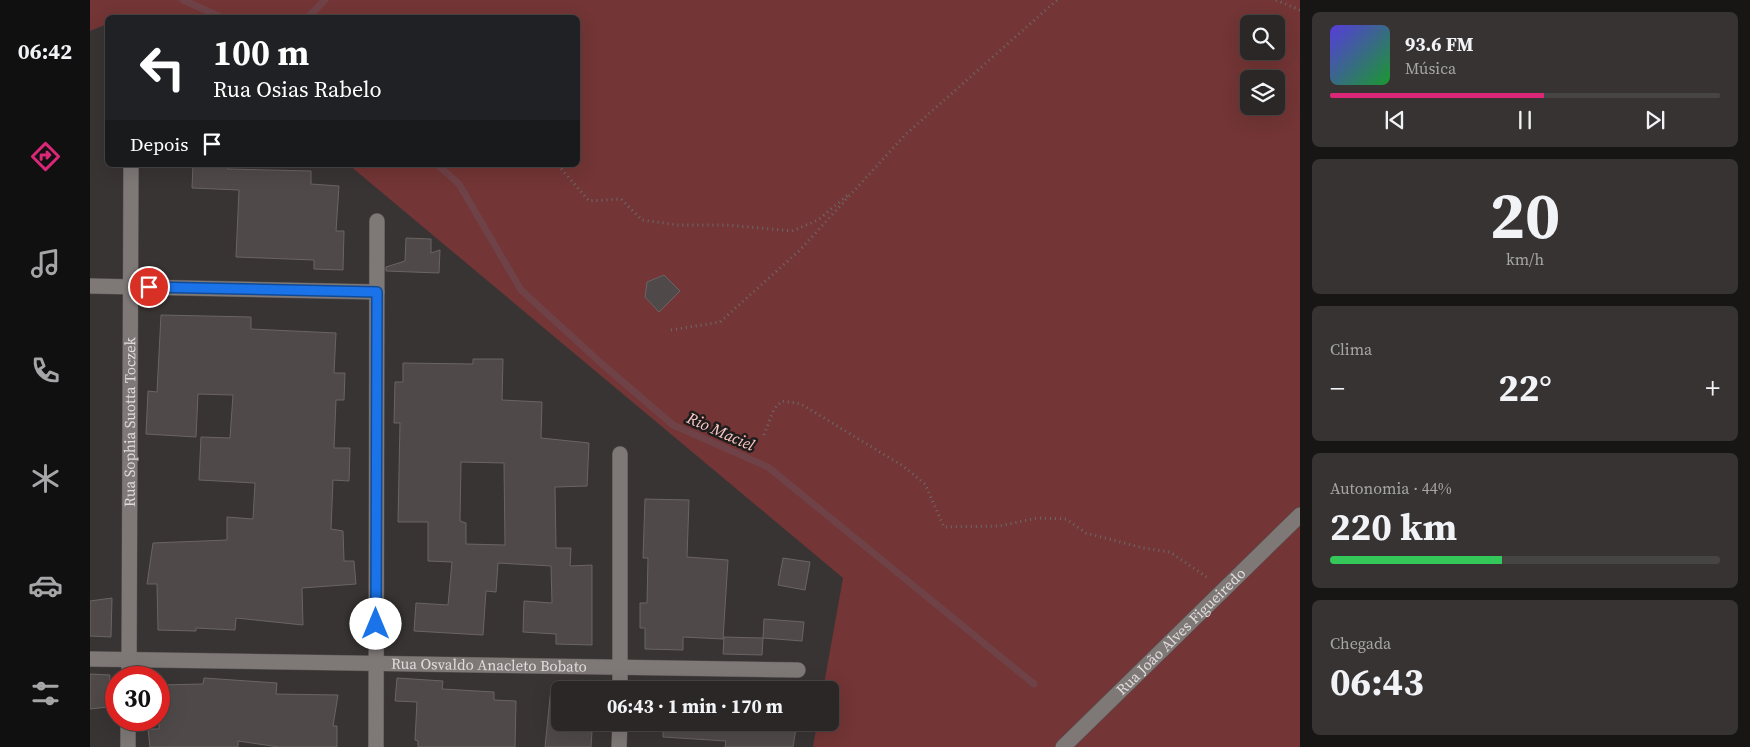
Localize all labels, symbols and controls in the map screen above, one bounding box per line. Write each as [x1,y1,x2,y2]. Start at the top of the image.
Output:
map controls [1240,15,1285,115]
button: search [1240,15,1285,60]
text: 100 m [213,29,309,77]
text: 93.6 FM [1405,31,1474,57]
icon: left [130,35,195,100]
text: 06:42 [18,36,72,66]
text: Música [1405,57,1456,79]
button: layers [1240,70,1285,115]
text: Rua Osias Rabelo [213,74,382,104]
icon: previous [1381,106,1409,134]
icon: pause [1511,106,1539,134]
icon: next [1641,106,1669,134]
icon: arrive [198,130,226,158]
text: Depois [130,131,188,157]
icon: directions [28,139,63,174]
text: 20 [1490,171,1560,260]
icon: music [28,246,63,281]
text: km/h [1506,248,1544,270]
pin [128,266,170,308]
icon: arrive [135,273,163,301]
street label: Rua Sophia Suotta Toczek [119,336,140,507]
text: Clima [1330,338,1372,360]
icon: phone [28,353,63,388]
text: 22° [1498,362,1552,414]
text: − [1330,369,1345,407]
text: + [1705,369,1720,407]
water label: Rio Maciel [683,406,759,456]
icon: climate [28,461,63,496]
text: Autonomia · 44% [1330,477,1452,499]
text: 220 km [1330,501,1457,553]
street label: Rua João Alves Figueiredo [1111,563,1250,700]
icon: car [28,568,63,603]
position arrow [349,597,401,649]
text: Chegada [1330,632,1391,654]
street label: Rua Osvaldo Anacleto Bobato [391,653,587,677]
text: 06:43 [1330,656,1424,708]
speed limit sign: 30 [105,666,170,731]
icon: filters [28,676,63,711]
text: 06:43 · 1 min · 170 m [607,693,783,719]

